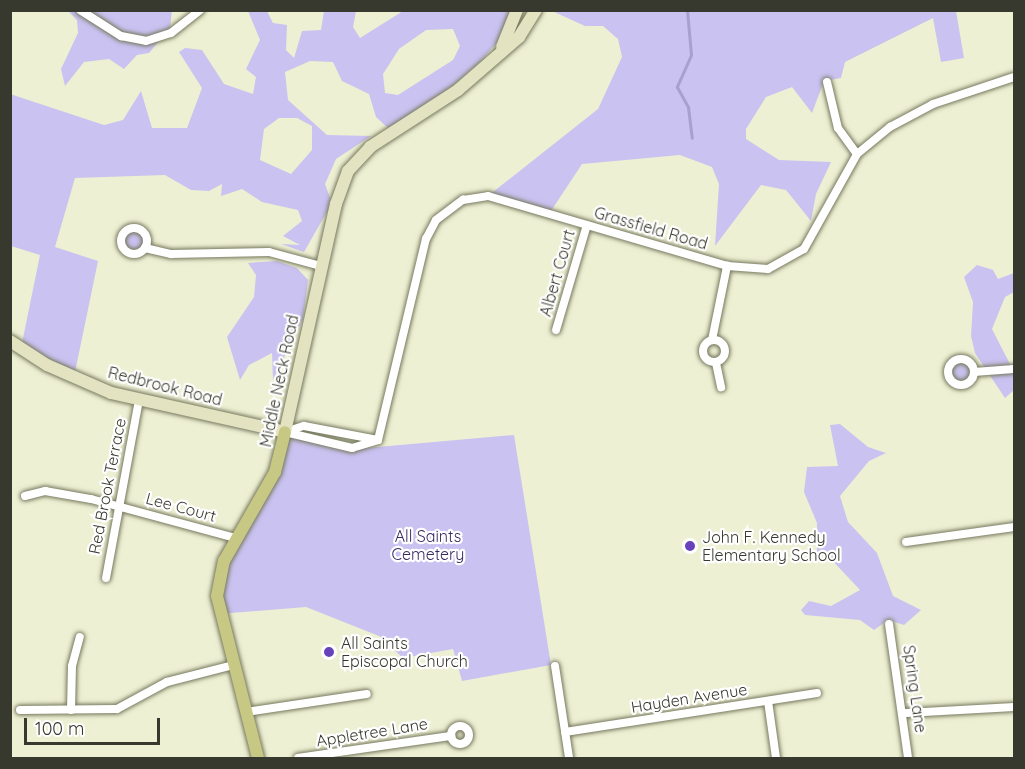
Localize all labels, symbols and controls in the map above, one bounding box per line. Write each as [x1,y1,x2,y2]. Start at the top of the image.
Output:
street label: Grassfield Road [592,203,710,253]
street label: Albert Court [535,227,579,319]
street label: Middle Neck Road [256,313,302,449]
street label: Redbrook Road [106,363,224,409]
street label: Red Brook Terrace [84,416,130,556]
street label: Lee Court [144,488,218,526]
park label: All Saints Cemetery [392,526,464,564]
place label: John F. Kennedy Elementary School [702,527,841,565]
marker: John F. Kennedy Elementary School [683,539,697,553]
place label: All Saints Episcopal Church [341,633,468,671]
street label: Spring Lane [899,644,931,734]
marker: All Saints Episcopal Church [322,645,336,659]
street label: Hayden Avenue [630,679,748,717]
scale bar [27,706,164,744]
street label: Appletree Lane [315,714,429,750]
text: 100 m [35,717,84,740]

